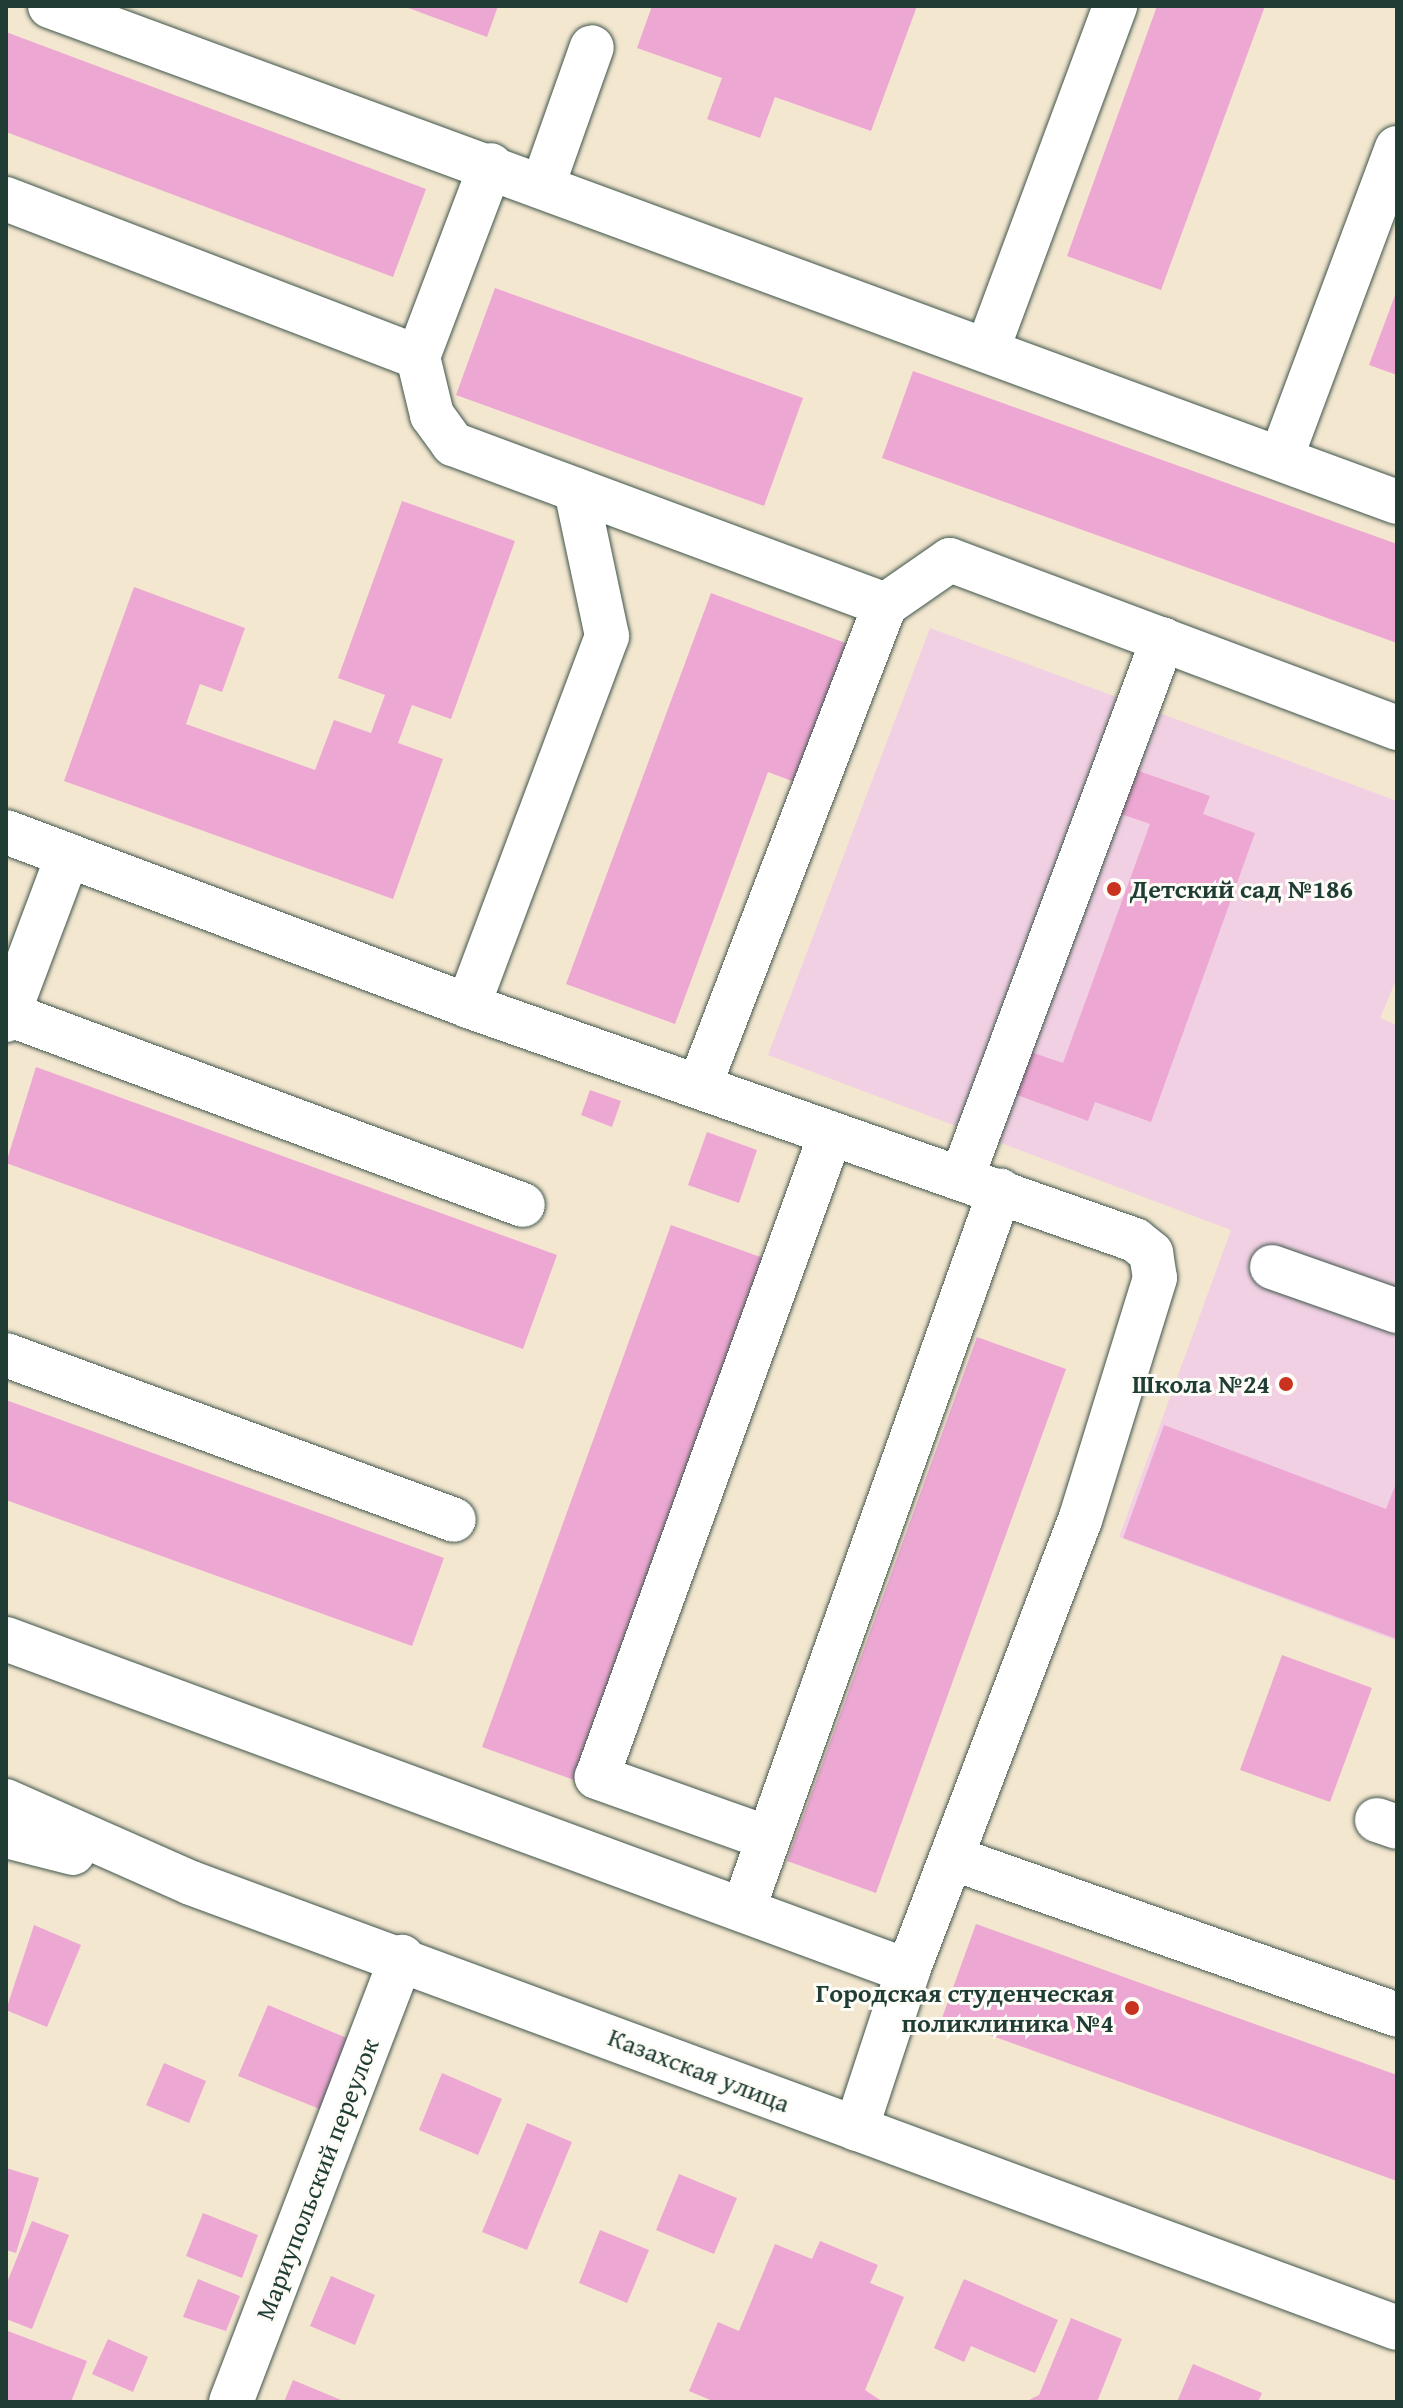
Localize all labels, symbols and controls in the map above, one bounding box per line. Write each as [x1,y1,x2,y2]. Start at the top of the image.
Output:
place label: Детский сад №186 [1130,873,1353,905]
marker: Детский сад №186 [1105,880,1123,898]
place label: Школа №24 [1132,1368,1270,1400]
marker: Школа №24 [1277,1375,1295,1393]
place label: Городская студенческая поликлиника №4 [816,1977,1114,2038]
marker: Городская студенческая поликлиника №4 [1121,1997,1143,2019]
street label: Казахская улица [604,2021,794,2119]
street label: Мариупольский переулок [249,2034,385,2324]

